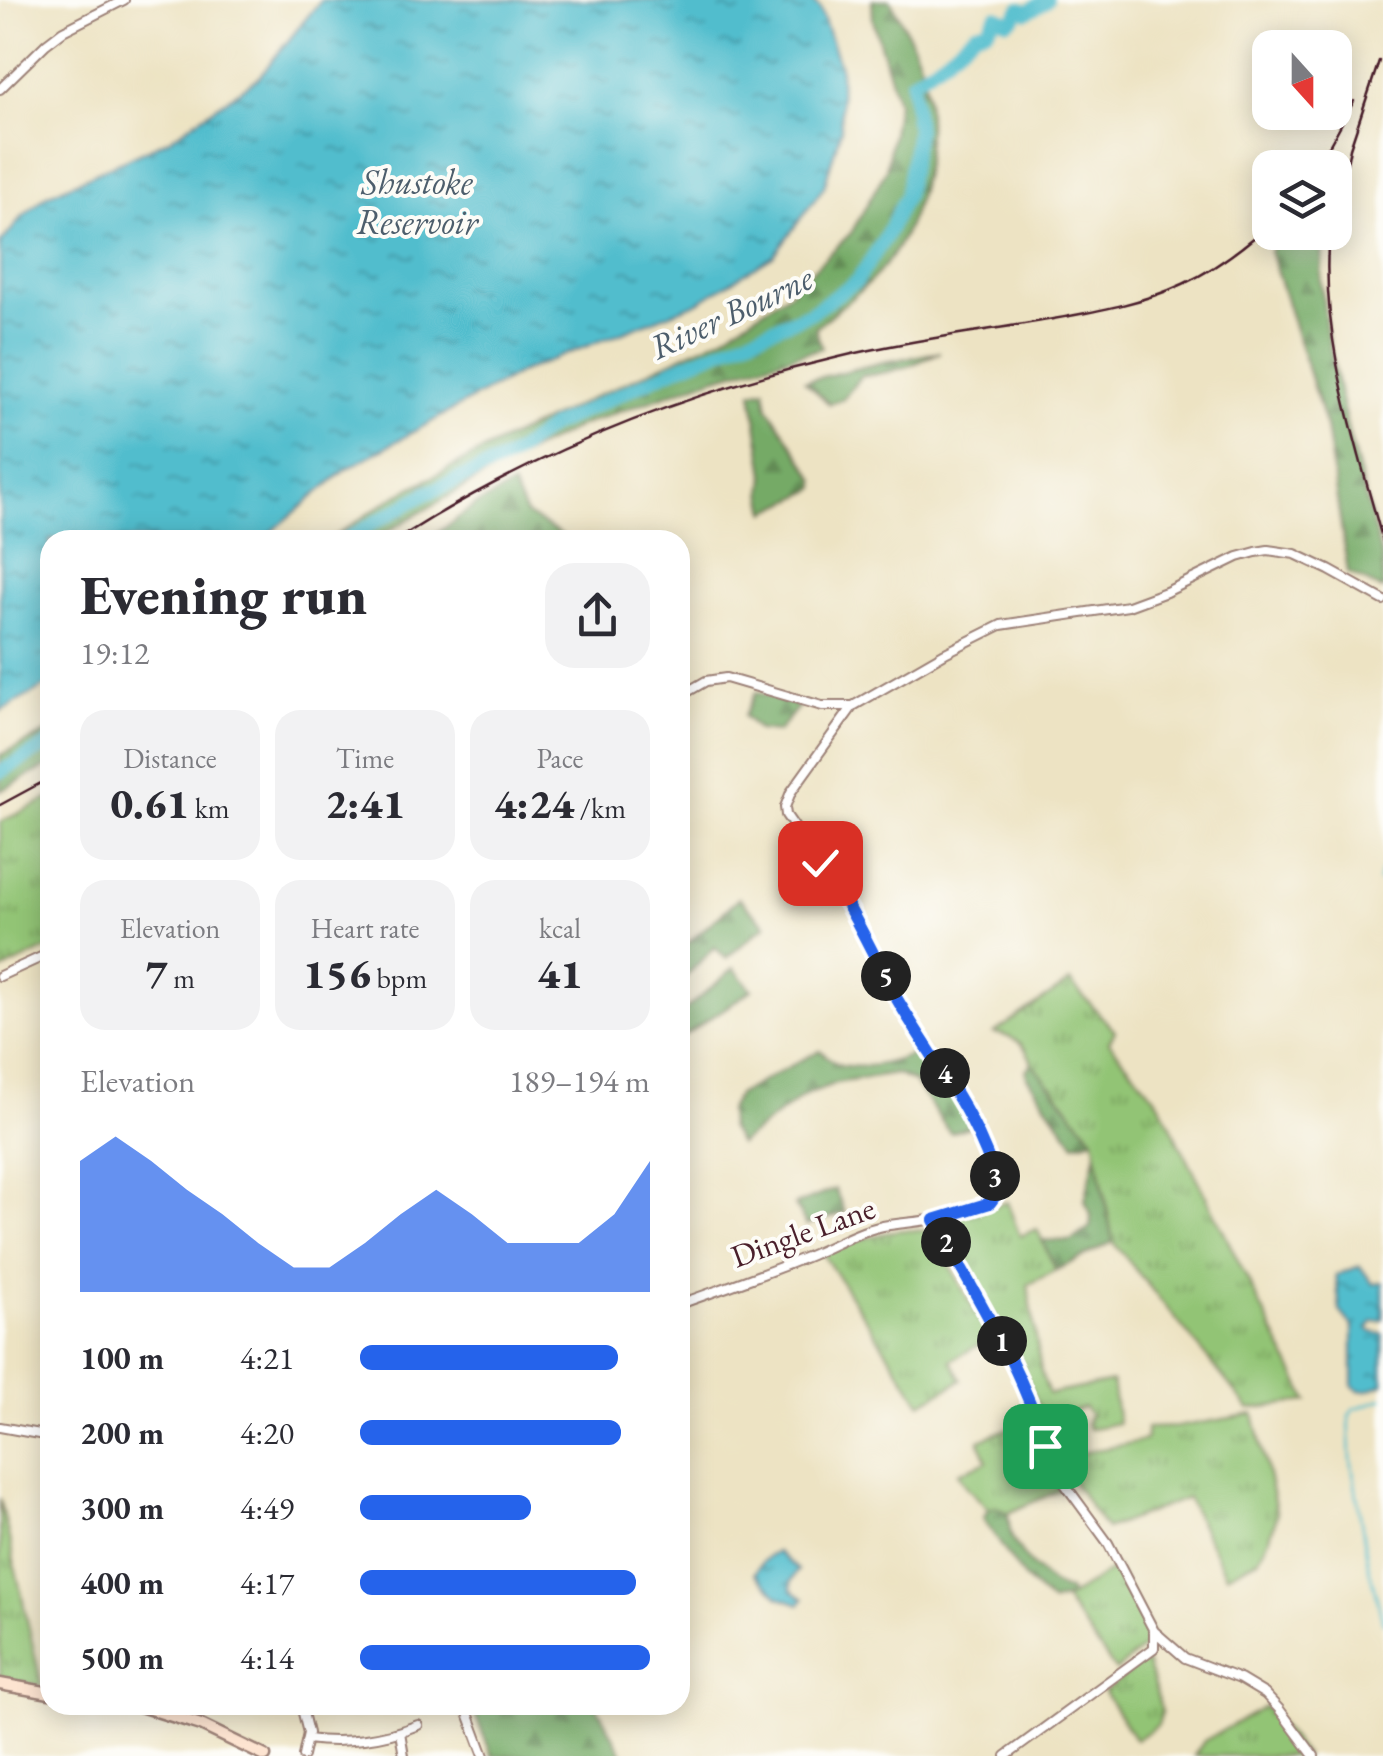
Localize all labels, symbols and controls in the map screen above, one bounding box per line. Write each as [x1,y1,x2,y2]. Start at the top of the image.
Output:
north arrow [1252,30,1352,130]
map controls [1252,30,1352,250]
button: layers [1252,150,1352,250]
water label: Shustoke Reservoir [356,159,479,244]
water label: River Bourne [642,254,821,369]
text: Evening run [80,559,367,630]
button: share [545,563,650,668]
text: 19:12 [80,632,149,674]
text: Distance [123,740,217,776]
text: Time [336,740,394,776]
text: Pace [537,740,583,776]
text: 0.61 [110,776,189,831]
text: 2:41 [325,776,405,831]
text: 4:24 [494,776,574,831]
text: km [189,790,230,826]
text: /km [574,790,626,826]
pin [778,821,863,906]
icon: check [793,836,848,891]
text: Elevation [120,910,220,946]
text: Heart rate [311,910,419,946]
text: kcal [539,910,581,946]
text: 7 [145,946,168,1001]
text: 156 [303,946,371,1001]
text: 41 [537,946,583,1001]
pin: 5 [861,951,911,1001]
text: 5 [879,958,893,994]
text: m [168,960,195,996]
text: bpm [371,960,427,996]
pin: 4 [920,1048,970,1098]
text: 4 [938,1055,952,1091]
text: Elevation [80,1060,195,1102]
text: 189–194 m [509,1060,650,1102]
pin: 3 [970,1151,1020,1201]
text: 3 [988,1158,1002,1194]
street label: Dingle Lane [725,1187,881,1277]
pin: 2 [921,1217,971,1267]
text: 2 [939,1224,953,1260]
pin: 1 [977,1316,1027,1366]
text: 1 [995,1323,1009,1359]
text: 100 m [80,1337,164,1379]
text: 4:21 [240,1337,294,1379]
pin [1003,1404,1088,1489]
text: 200 m [80,1412,164,1454]
text: 4:20 [240,1412,294,1454]
icon: arrive [1018,1419,1073,1474]
text: 300 m [80,1487,164,1529]
text: 4:49 [240,1487,294,1529]
text: 400 m [80,1562,164,1604]
text: 4:17 [240,1562,294,1604]
text: 500 m [80,1637,164,1679]
text: 4:14 [240,1637,294,1679]

